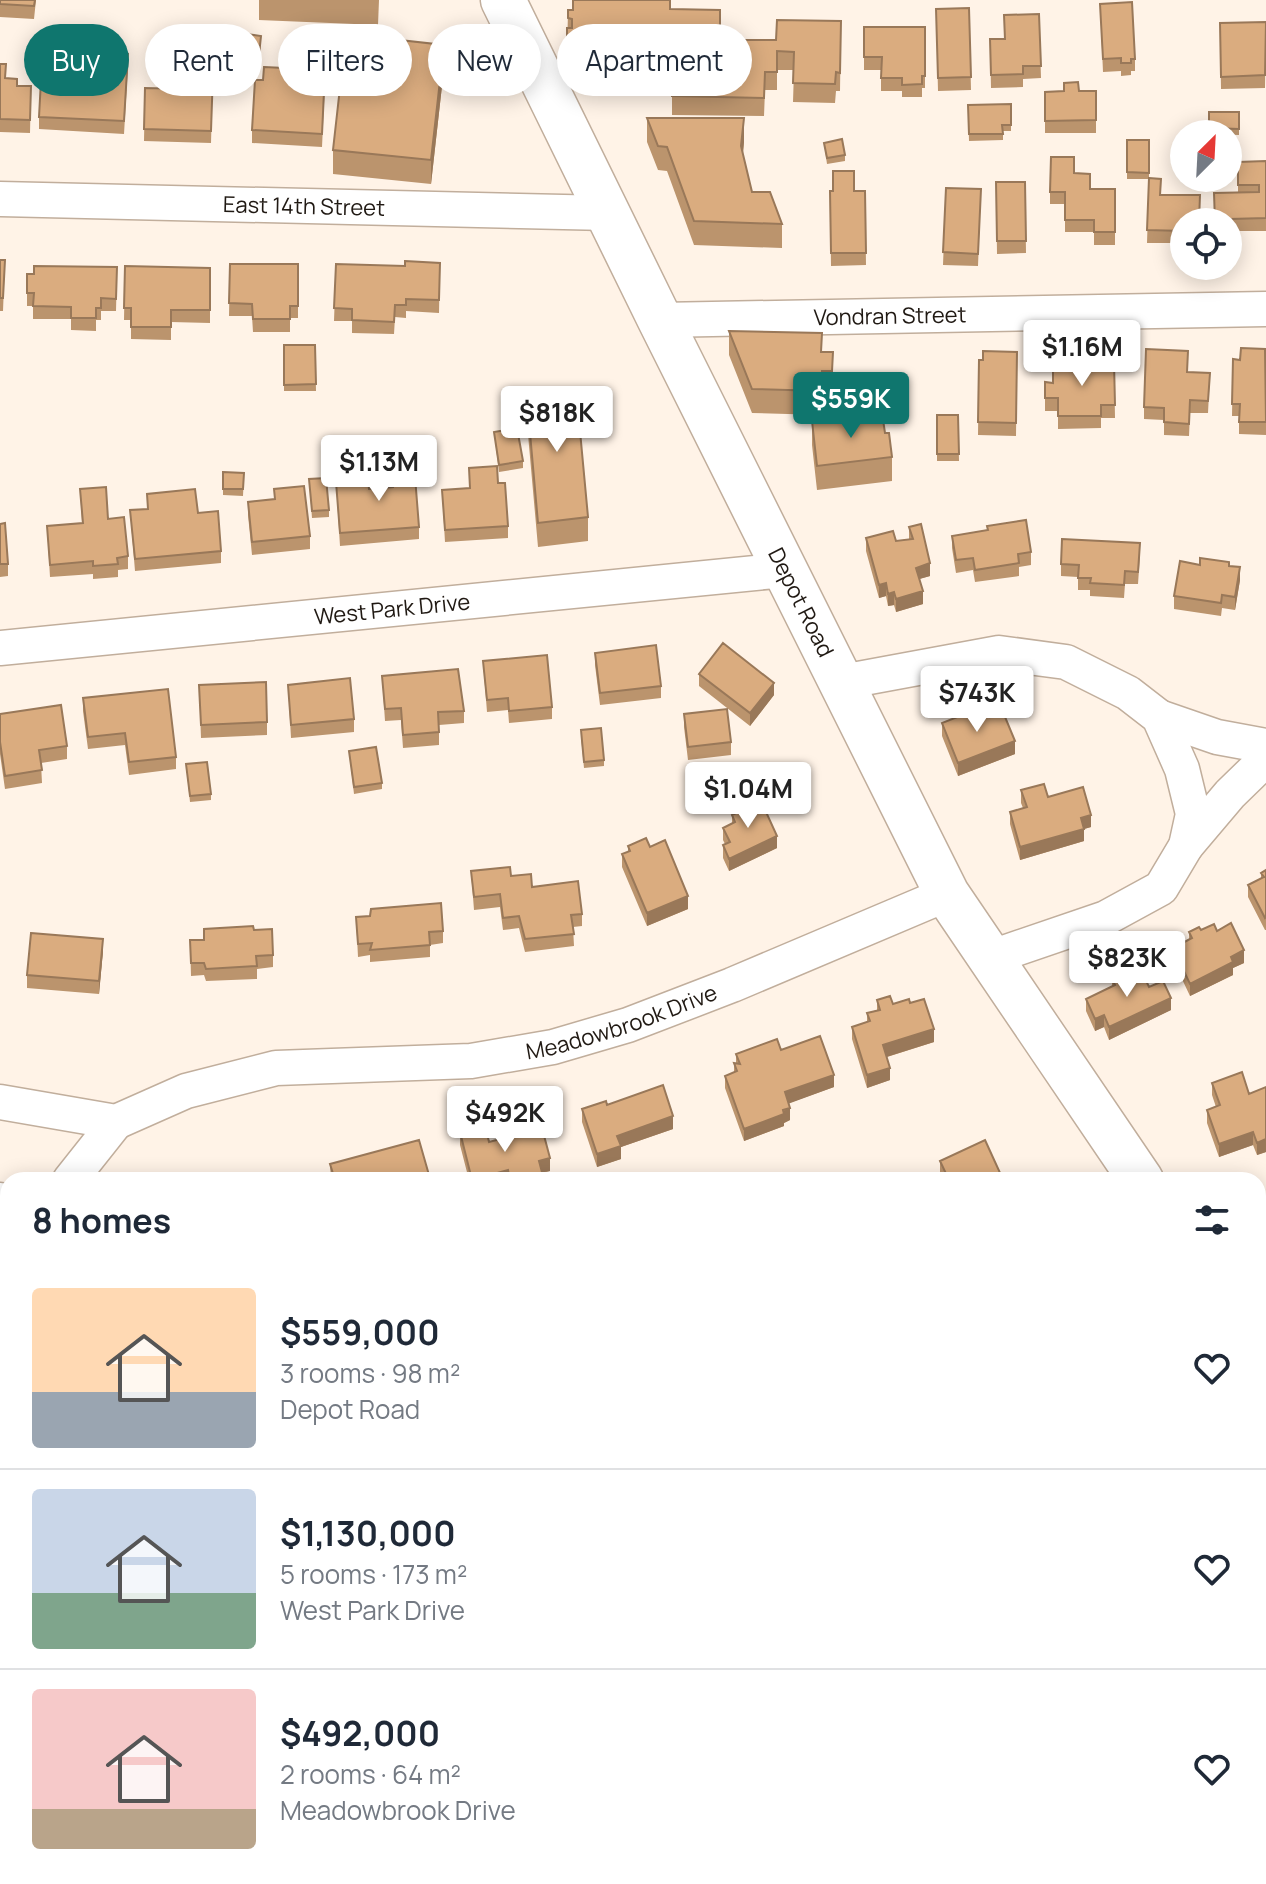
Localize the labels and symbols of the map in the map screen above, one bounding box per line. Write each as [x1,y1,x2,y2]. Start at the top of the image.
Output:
north arrow [1170,120,1242,192]
street label: East 14th Street [223,189,385,223]
street label: Vondran Street [813,299,967,332]
pin: $1.16M [1017,320,1147,388]
pin: $559K [795,372,907,440]
pin: $818K [501,386,613,454]
pin: $1.13M [314,435,444,503]
street label: Depot Road [761,542,841,662]
street label: West Park Drive [313,586,472,632]
pin: $743K [921,666,1033,734]
pin: $1.04M [683,762,813,830]
pin: $823K [1071,931,1183,999]
street label: Meadowbrook Drive [524,977,721,1066]
pin: $492K [449,1086,561,1154]

